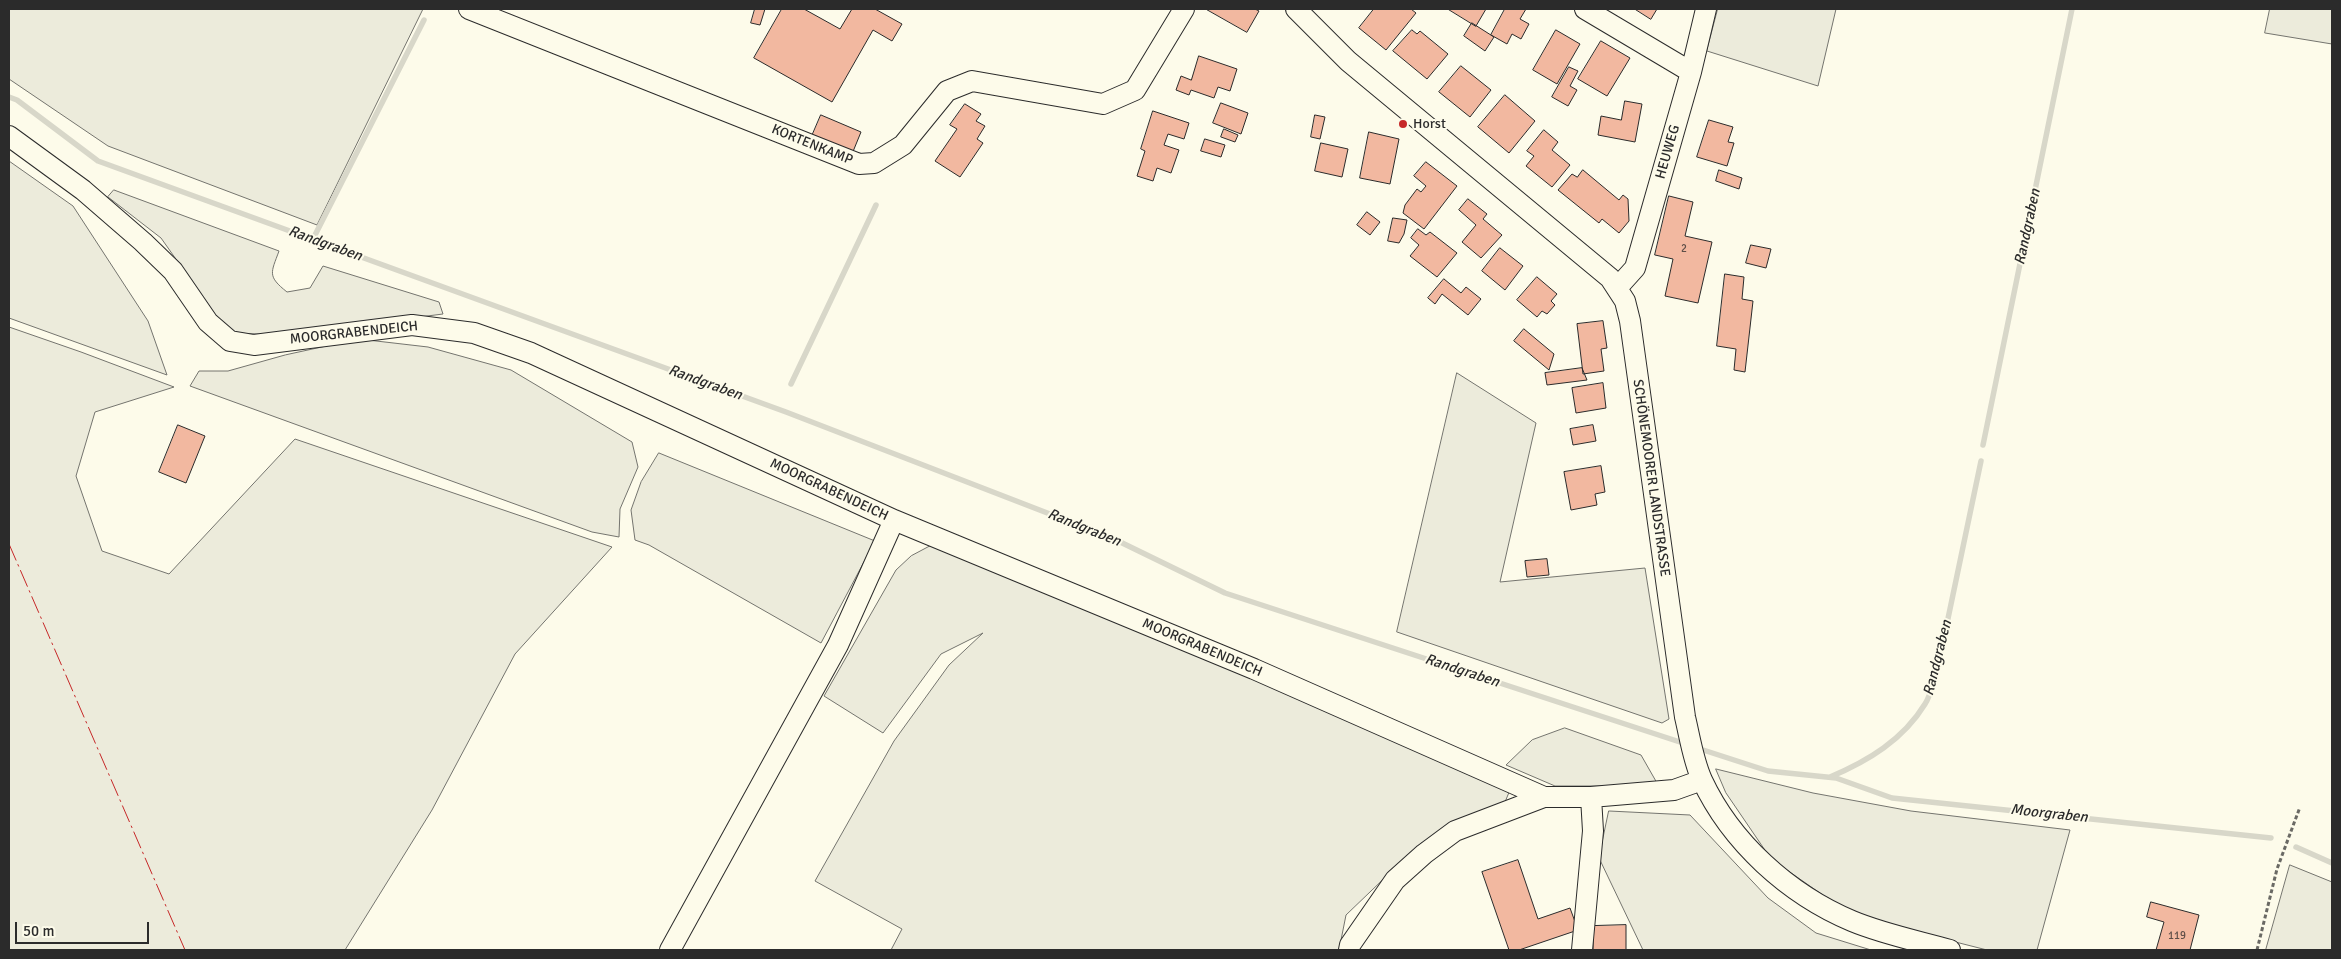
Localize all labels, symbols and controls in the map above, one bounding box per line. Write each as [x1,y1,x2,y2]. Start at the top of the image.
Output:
place label: Horst [1413,116,1446,132]
marker: Horst [1397,118,1409,130]
street label: KORTENKAMP [769,121,855,169]
street label: HEUWEG [1652,123,1684,181]
water label: Randgraben [2011,187,2045,267]
water label: Randgraben [286,222,364,266]
house number: 2 [1681,242,1687,256]
street label: MOORGRABENDEICH [289,318,419,348]
water label: Randgraben [666,361,744,405]
street label: SCHÖNEMOORER LANDSTRASSE [1629,378,1673,578]
street label: MOORGRABENDEICH [767,455,891,525]
water label: Randgraben [1045,505,1123,551]
street label: MOORGRABENDEICH [1139,615,1265,681]
water label: Randgraben [1920,618,1956,698]
water label: Randgraben [1423,651,1501,691]
water label: Moorgraben [2009,801,2089,827]
scale bar [18,912,151,944]
text: 50 m [23,922,54,940]
house number: 119 [2168,929,2186,943]

